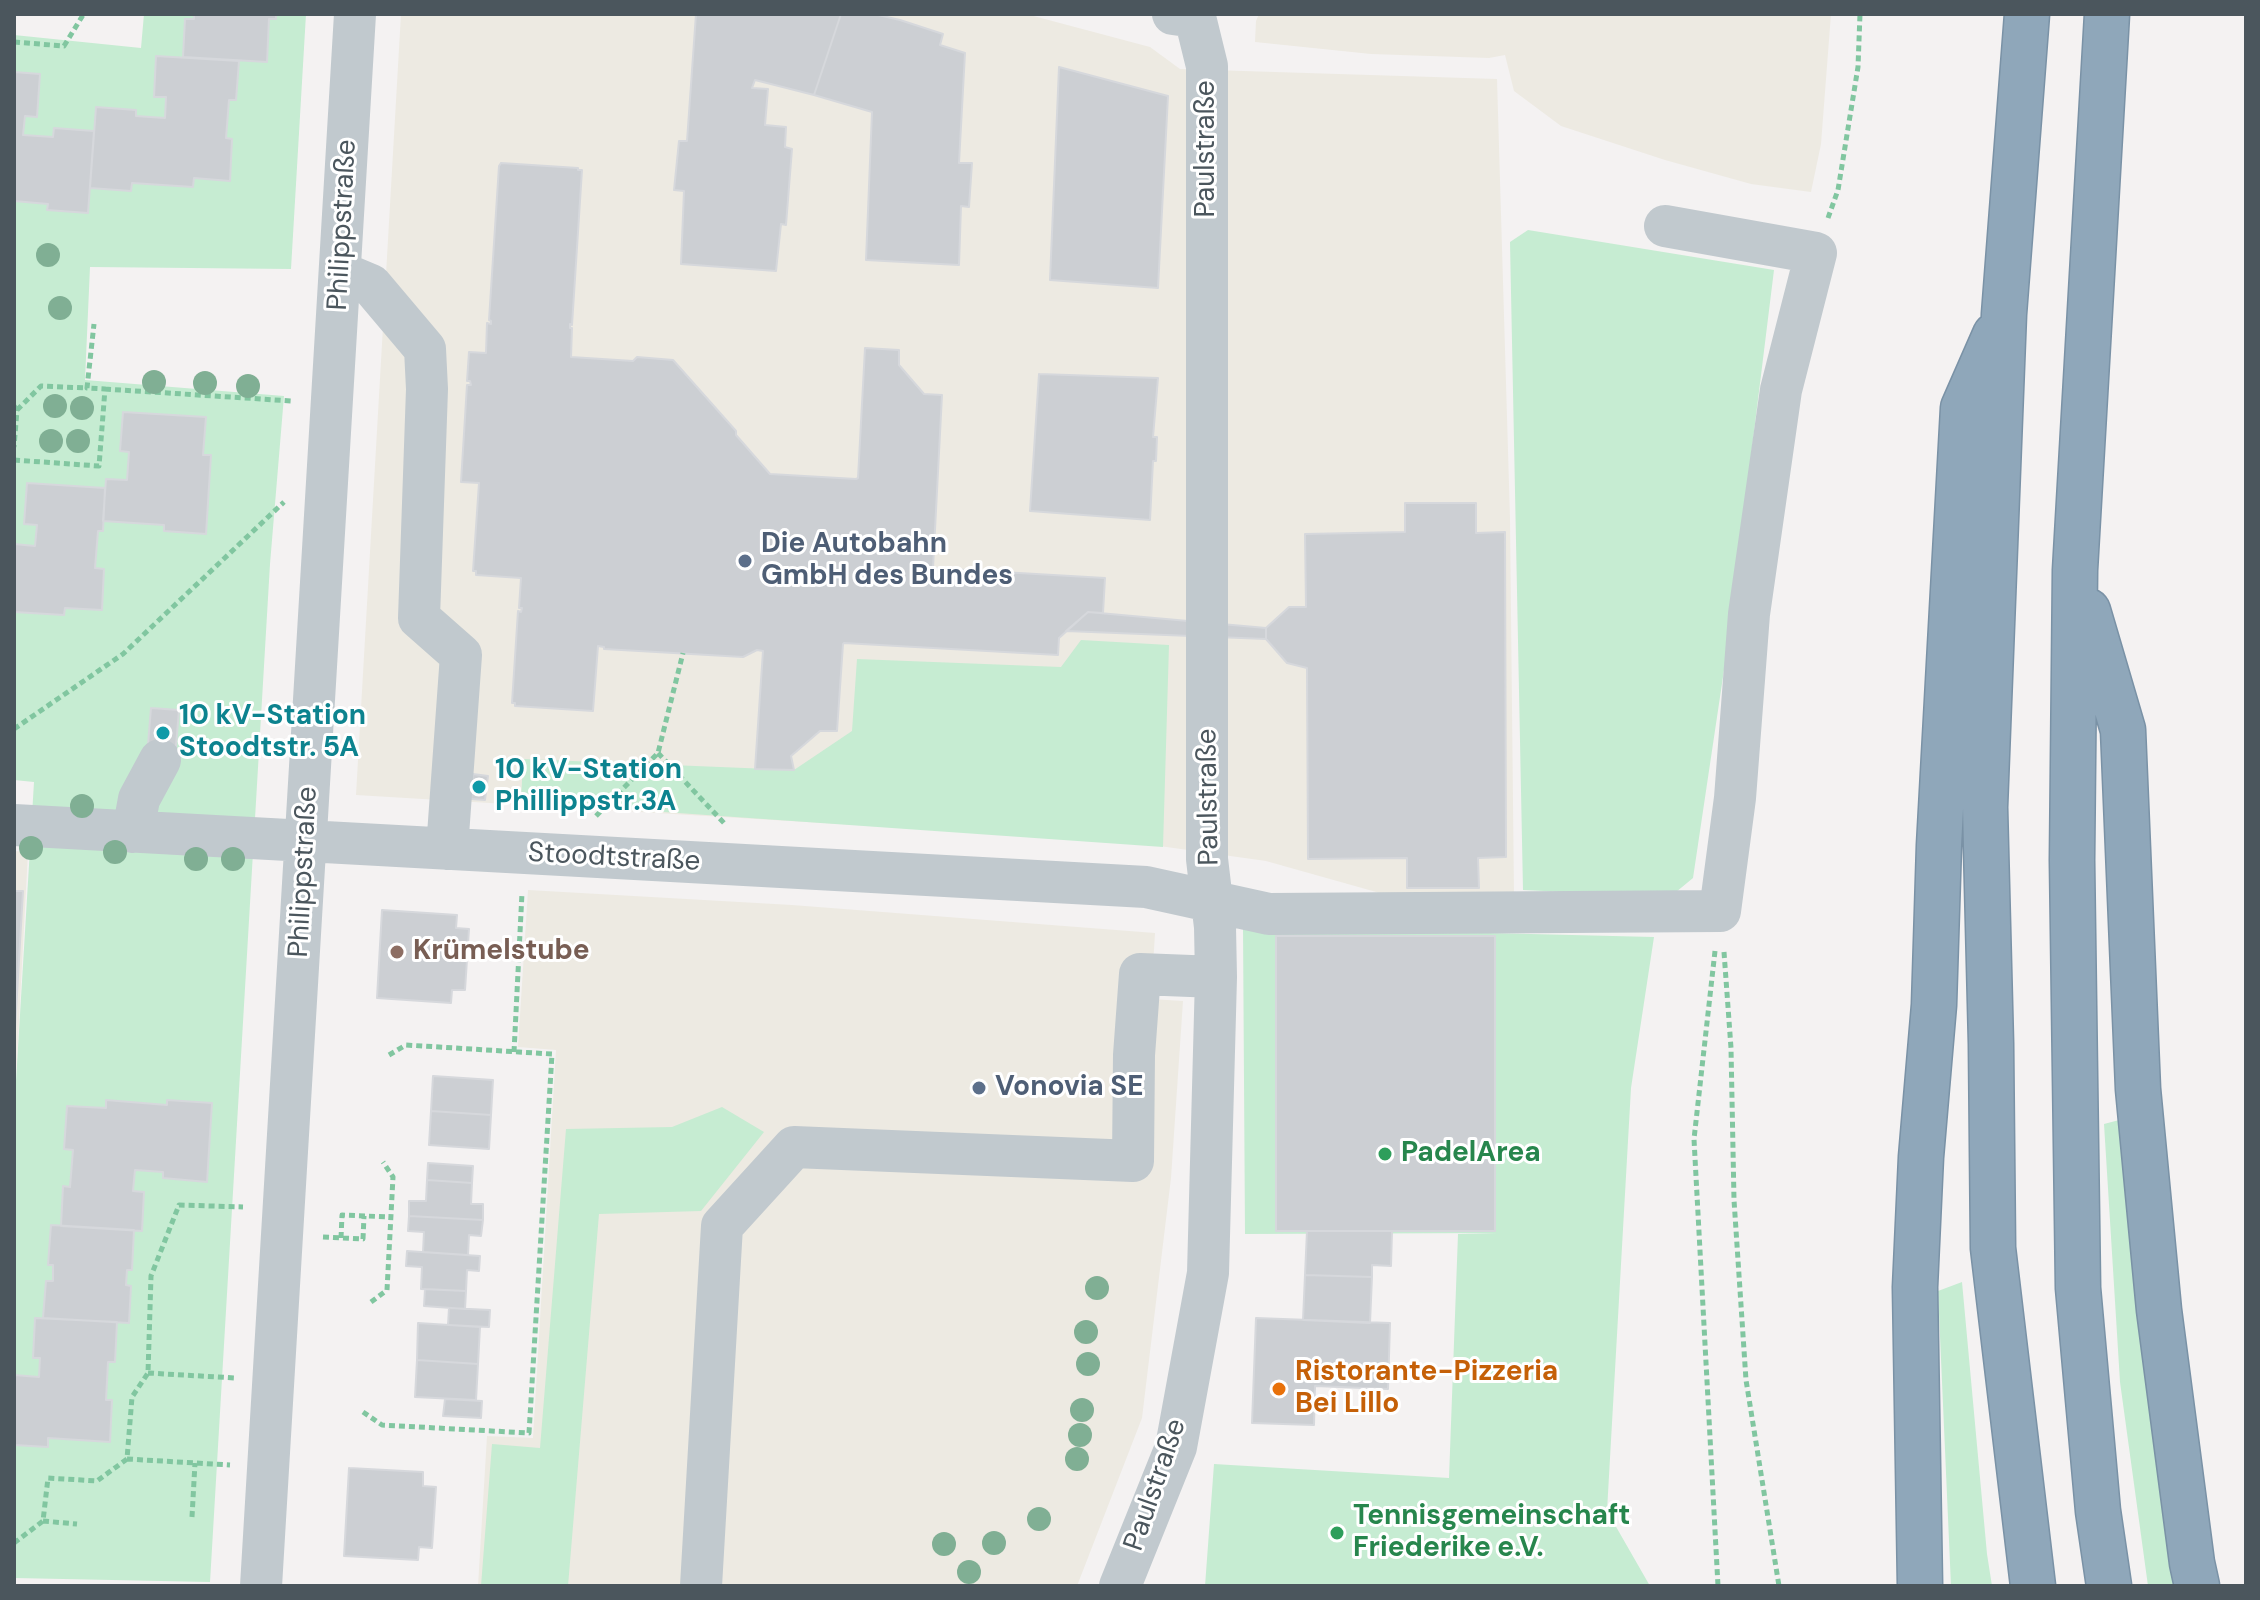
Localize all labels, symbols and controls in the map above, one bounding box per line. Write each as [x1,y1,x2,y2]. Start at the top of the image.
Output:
street label: Paulstraße [1190,80,1224,218]
street label: Philippstraße [322,139,364,311]
place label: Die Autobahn GmbH des Bundes [761,528,1013,594]
marker: Die Autobahn GmbH des Bundes [736,552,754,570]
place label: 10 kV-Station Stoodtstr. 5A [179,700,366,766]
marker: 10 kV-Station Stoodtstr. 5A [154,724,172,742]
street label: Paulstraße [1191,728,1227,866]
place label: 10 kV-Station Phillippstr.3A [495,754,682,820]
marker: 10 kV-Station Phillippstr.3A [470,778,488,796]
street label: Philippstraße [283,786,325,958]
street label: Stoodtstraße [527,837,701,879]
place label: Krümelstube [413,935,590,969]
marker: Krümelstube [388,943,406,961]
place label: Vonovia SE [995,1071,1144,1105]
marker: Vonovia SE [970,1079,988,1097]
place label: PadelArea [1401,1137,1541,1171]
marker: PadelArea [1376,1145,1394,1163]
place label: Ristorante-Pizzeria Bei Lillo [1295,1356,1558,1422]
marker: Ristorante-Pizzeria Bei Lillo [1270,1380,1288,1398]
street label: Paulstraße [1118,1415,1194,1555]
place label: Tennisgemeinschaft Friederike e.V. [1353,1500,1630,1566]
marker: Tennisgemeinschaft Friederike e.V. [1328,1524,1346,1542]

